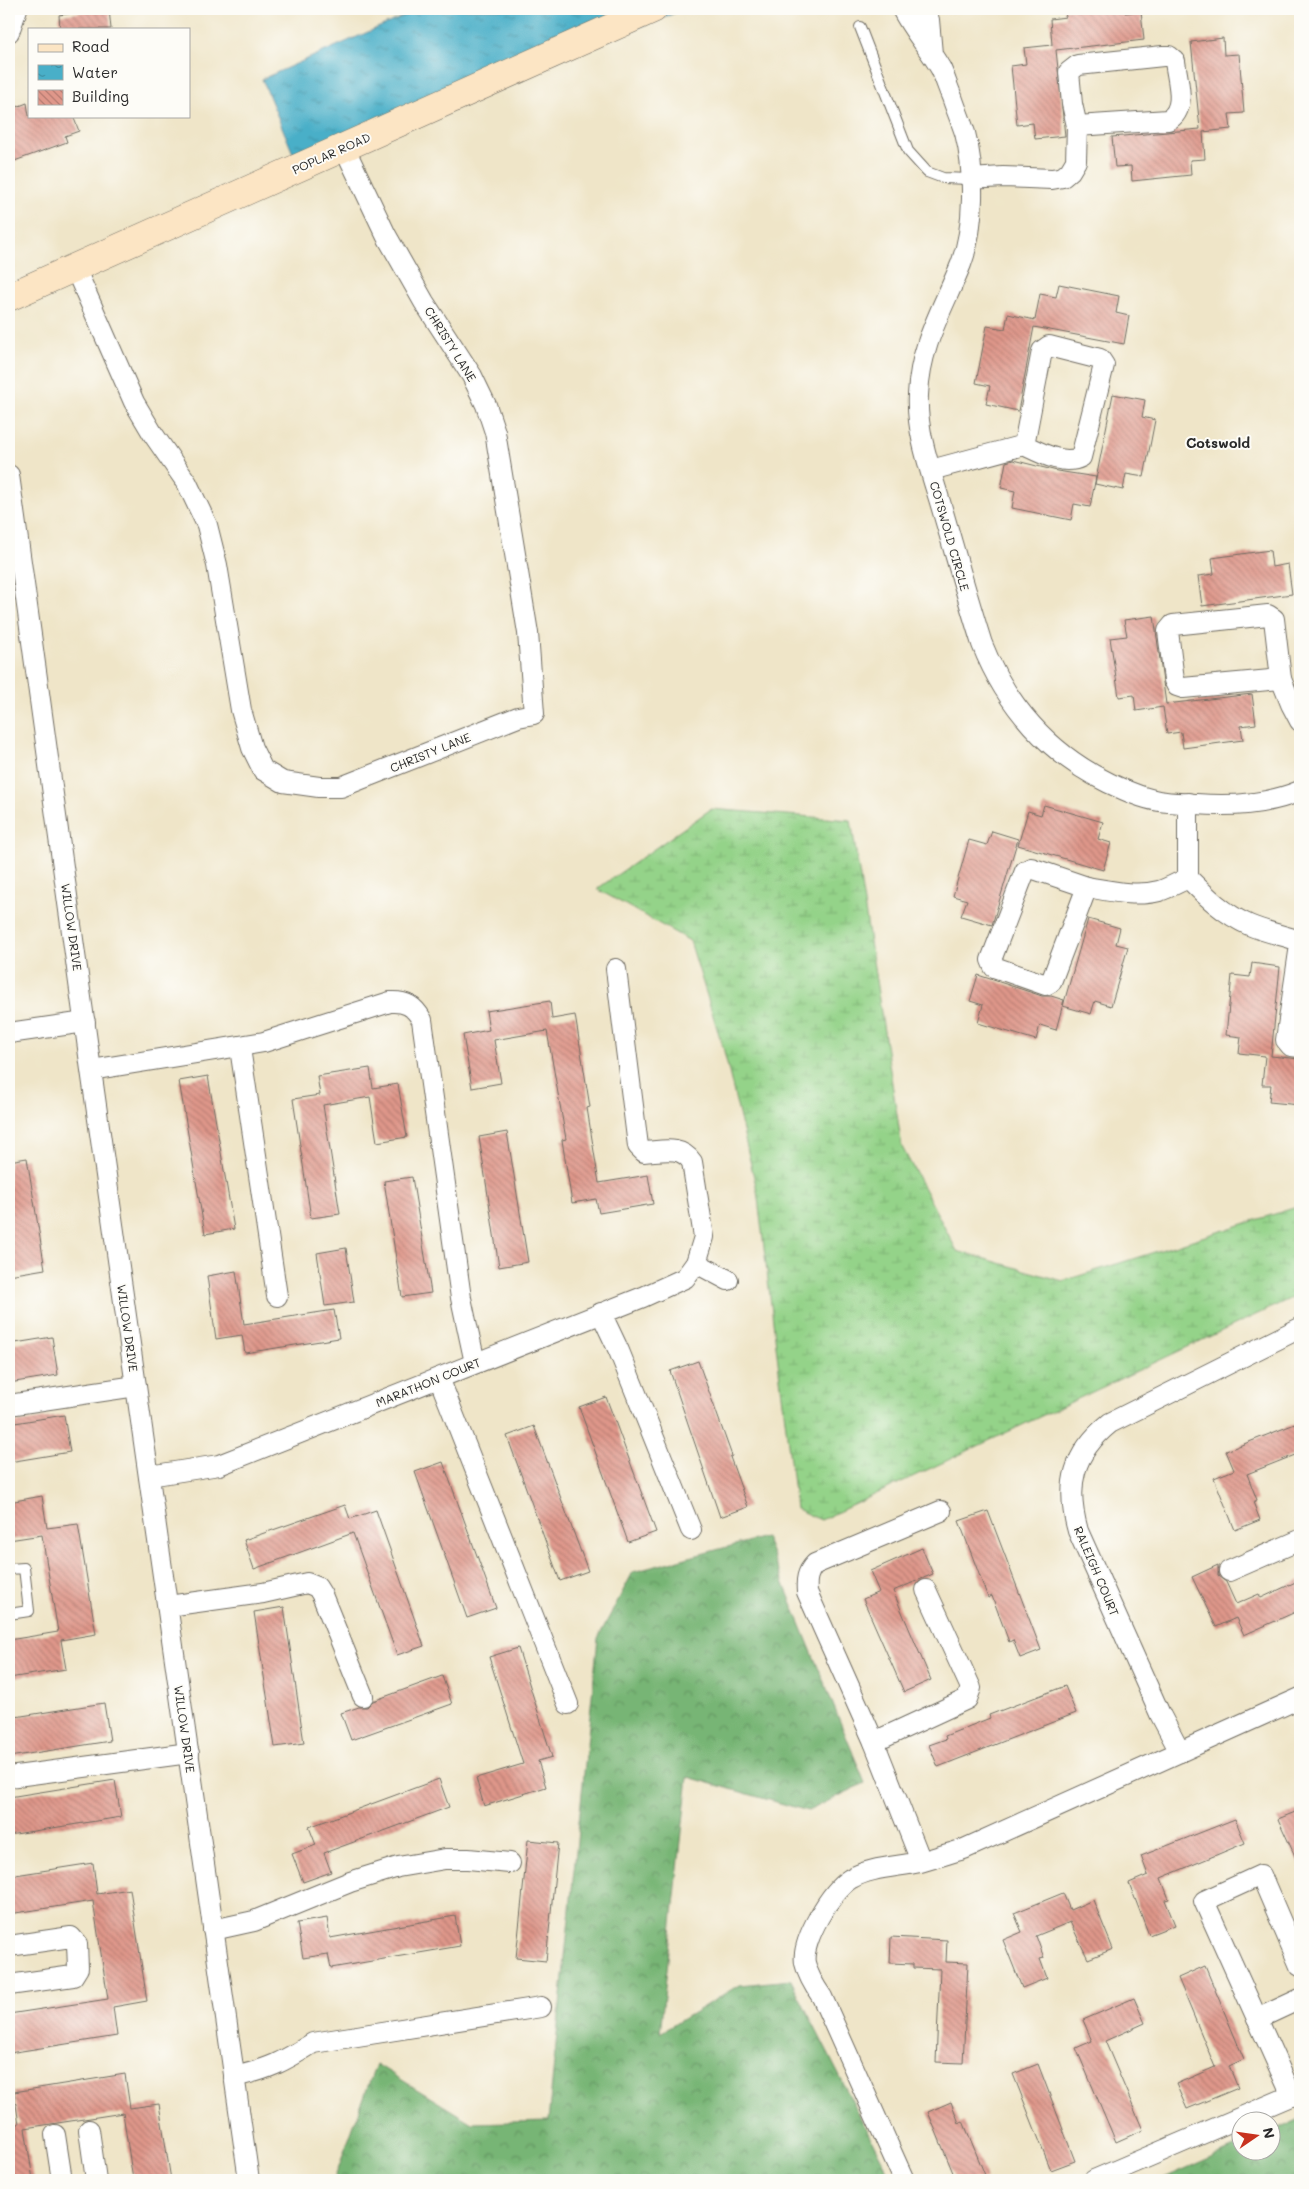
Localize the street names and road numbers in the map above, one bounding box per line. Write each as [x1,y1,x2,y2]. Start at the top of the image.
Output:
street label: POPLAR ROAD [289,129,373,177]
street label: CHRISTY LANE [422,303,481,385]
street label: COTSWOLD CIRCLE [927,479,973,593]
street label: CHRISTY LANE [387,729,473,775]
street label: WILLOW DRIVE [58,882,86,972]
street label: WILLOW DRIVE [114,1283,142,1373]
street label: MARATHON COURT [373,1354,483,1410]
street label: RALEIGH COURT [1071,1524,1123,1619]
street label: WILLOW DRIVE [171,1684,199,1774]

